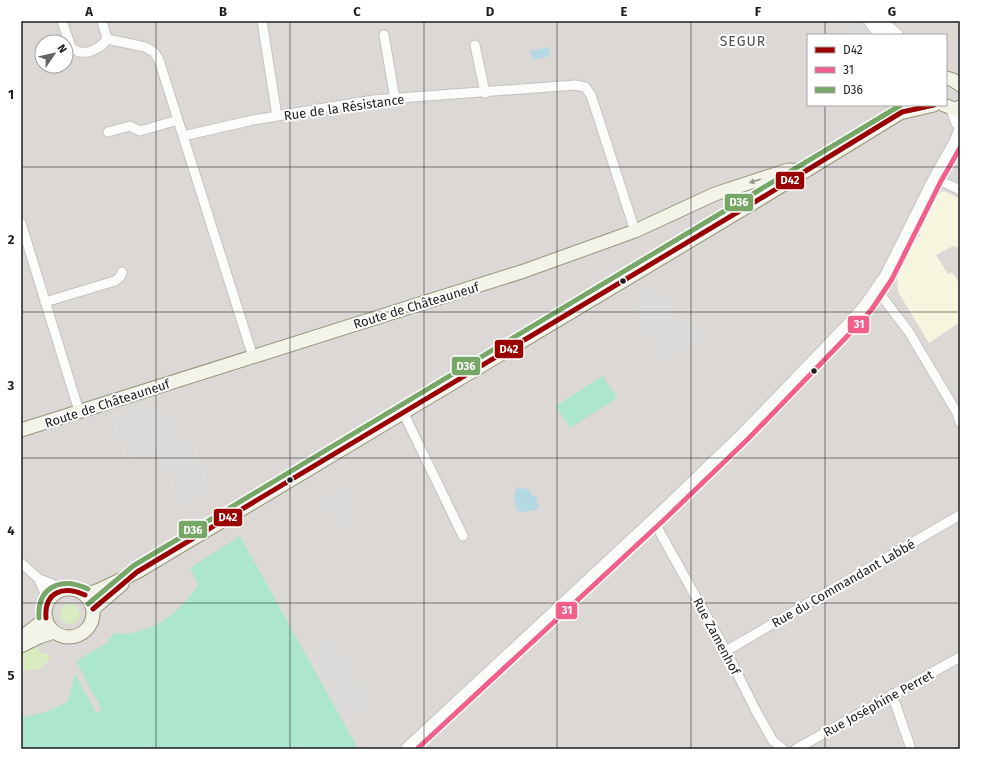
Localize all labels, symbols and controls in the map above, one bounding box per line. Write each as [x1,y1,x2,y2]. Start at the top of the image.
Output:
text: A [84,4,93,19]
text: B [219,4,227,19]
text: C [353,4,361,19]
text: D [486,4,495,19]
text: E [621,4,628,19]
text: F [755,4,762,19]
text: G [888,4,896,19]
district label: SEGUR [720,33,766,50]
north arrow [34,34,74,74]
legend [807,34,947,106]
text: N [54,42,69,55]
text: D42 [843,43,863,57]
text: 31 [843,63,854,77]
text: D36 [843,83,863,97]
text: 1 [8,87,14,102]
street label: Rue de la Résistance [283,92,405,123]
line badge: D42 [775,171,805,190]
text: D42 [781,174,800,187]
one-way arrow [748,178,760,184]
line badge: D36 [724,193,754,212]
text: D36 [730,196,748,209]
text: 2 [8,232,15,247]
unlabelled marker [618,276,628,286]
street label: Route de Châteauneuf [351,279,482,332]
line badge: 31 [847,315,870,334]
text: 31 [853,318,864,331]
line badge: D42 [494,339,524,359]
text: D42 [500,343,519,356]
line badge: D36 [451,356,481,376]
text: D36 [457,360,475,373]
unlabelled marker [809,366,819,376]
street label: Route de Châteauneuf [43,376,173,431]
text: 3 [7,378,15,393]
unlabelled marker [285,475,295,485]
line badge: D42 [213,508,243,527]
text: D42 [219,511,238,524]
line badge: D36 [178,520,208,539]
text: 4 [7,523,15,538]
text: D36 [184,524,202,537]
street label: Rue du Commandant Labbé [769,536,918,631]
street label: Rue Zamenhof [690,595,744,679]
line badge: 31 [555,601,578,620]
text: 31 [561,604,572,617]
street label: Rue Joséphine Perret [821,667,936,740]
text: 5 [8,668,15,683]

